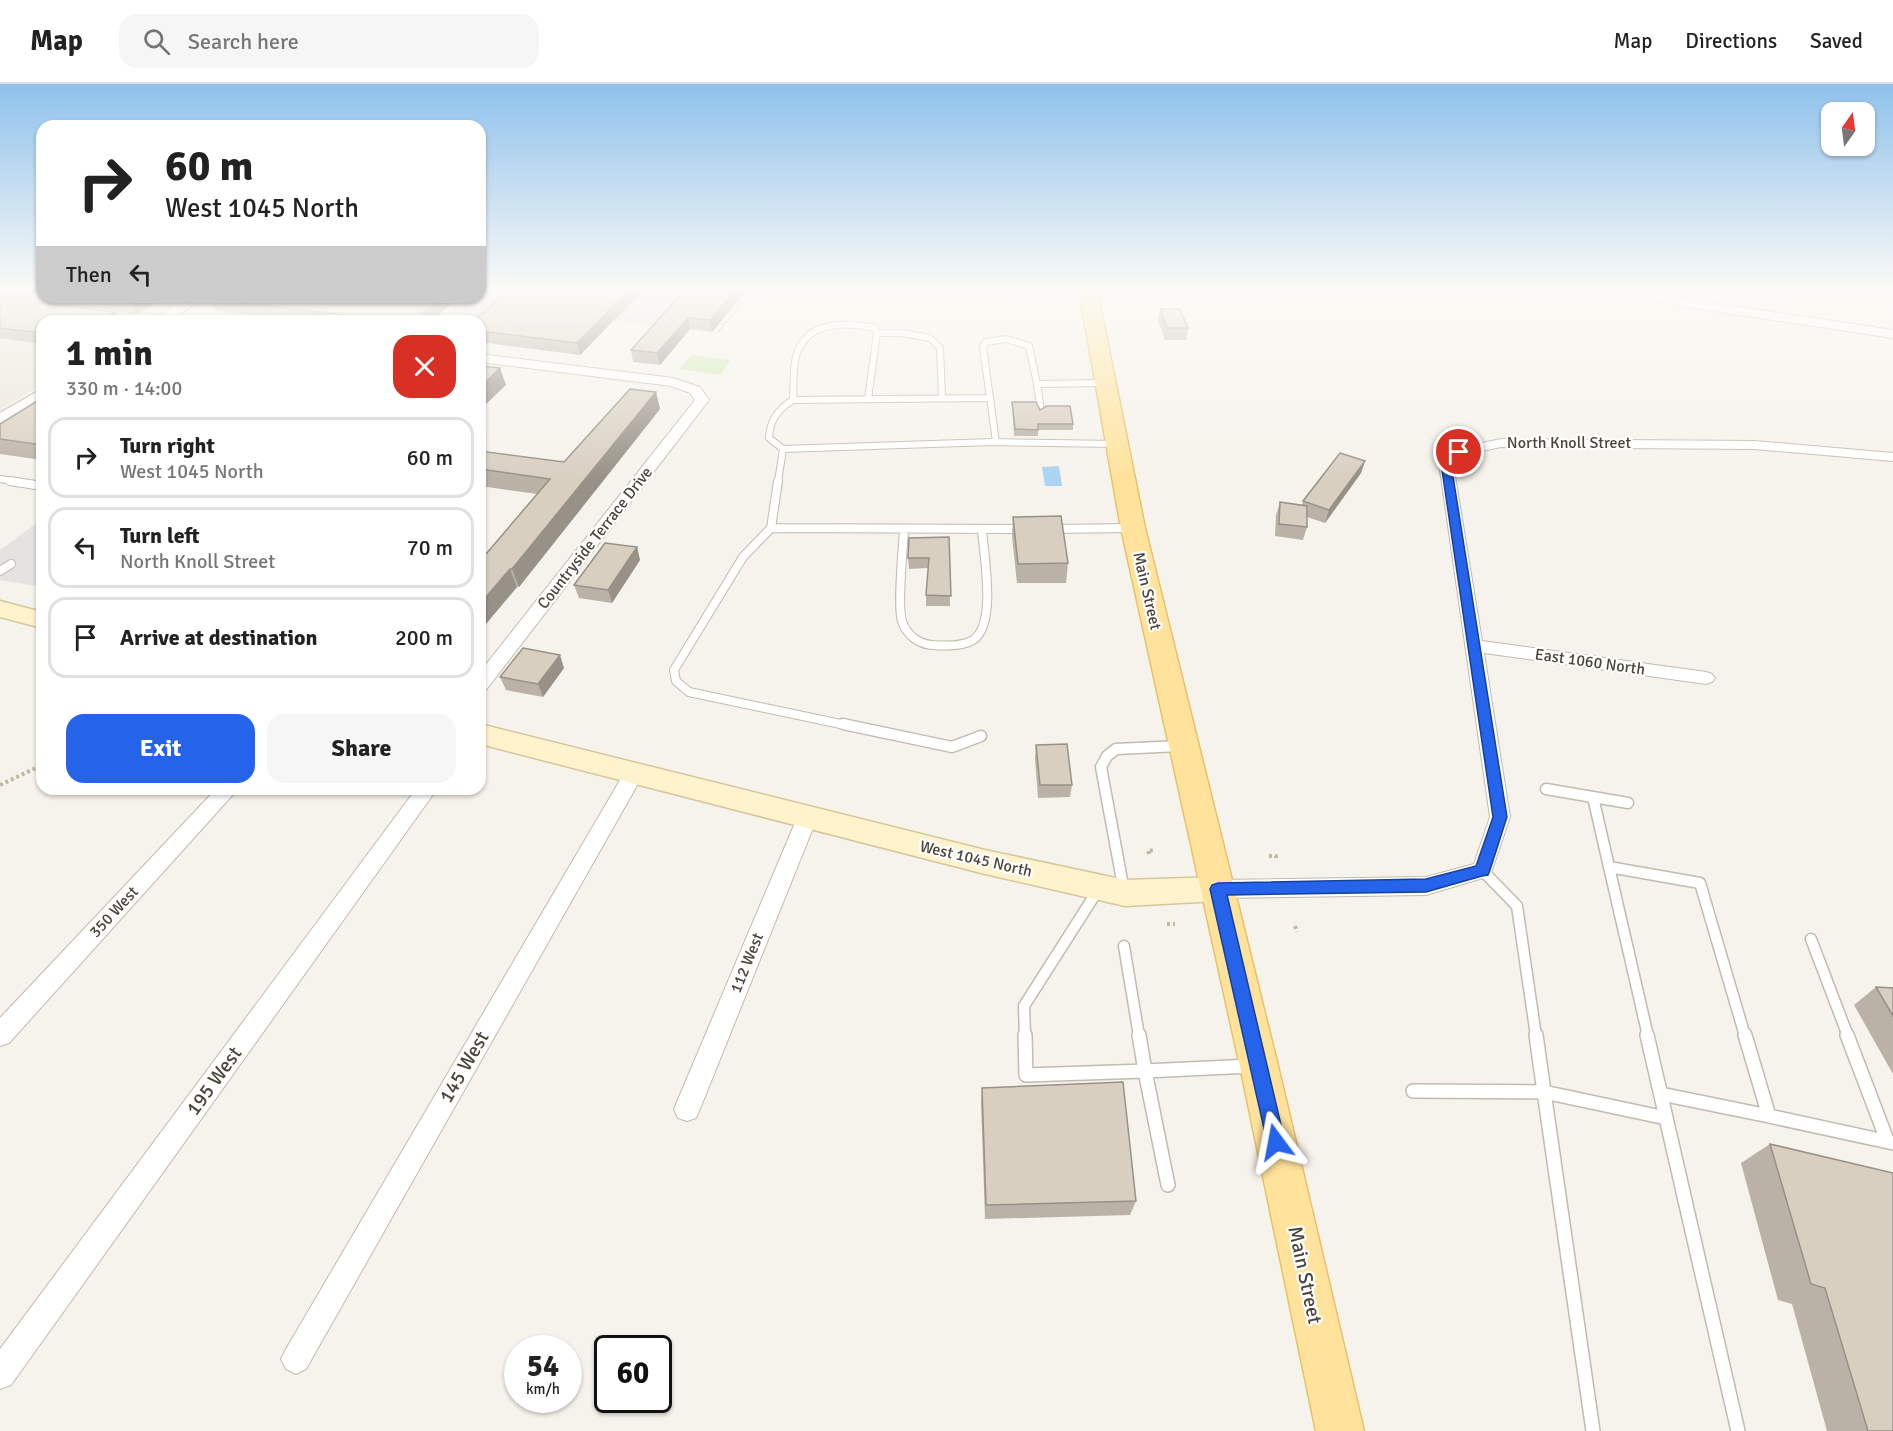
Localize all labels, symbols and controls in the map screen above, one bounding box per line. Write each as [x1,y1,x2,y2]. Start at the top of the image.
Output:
search box [119,14,539,68]
text: Map [30,24,83,58]
icon: search [140,25,173,58]
text: Search here [188,28,299,55]
text: Map [1614,28,1652,54]
text: Directions [1685,28,1777,54]
text: Saved [1810,28,1863,54]
north arrow [1821,102,1875,156]
map controls [1821,102,1875,156]
text: 60 m [165,141,254,192]
icon: right [66,144,144,222]
text: West 1045 North [165,192,359,225]
icon: left [124,258,157,291]
text: Then [66,261,112,288]
text: 1 min [66,331,153,376]
button: close [393,335,456,398]
text: 330 m · 14:00 [66,376,182,401]
pin [1433,426,1484,477]
text: Turn right [120,432,215,459]
street label: North Knoll Street [1507,433,1632,453]
icon: arrive [1442,435,1475,468]
icon: right [69,441,102,474]
text: 60 m [407,444,453,471]
text: West 1045 North [120,459,264,484]
street label: Countryside Terrace Drive [533,463,657,613]
text: Turn left [120,522,200,549]
icon: left [69,531,102,564]
text: 70 m [407,534,453,561]
text: North Knoll Street [120,549,275,574]
street label: Main Street [1128,550,1166,632]
icon: arrive [69,621,102,654]
text: Arrive at destination [120,624,317,651]
text: 200 m [395,624,453,651]
street label: East 1060 North [1534,644,1646,680]
button: Exit [66,714,255,783]
button: Share [267,714,456,783]
street label: West 1045 North [918,836,1034,882]
street label: 350 West [85,882,143,942]
street label: 112 West [726,930,768,996]
street label: 145 West [433,1027,495,1107]
street label: 195 West [181,1042,247,1120]
position arrow [1244,1110,1308,1174]
street label: Main Street [1282,1224,1328,1326]
speed limit sign: 60 [594,1335,672,1413]
text: 54 [527,1348,559,1385]
text: km/h [526,1380,560,1398]

